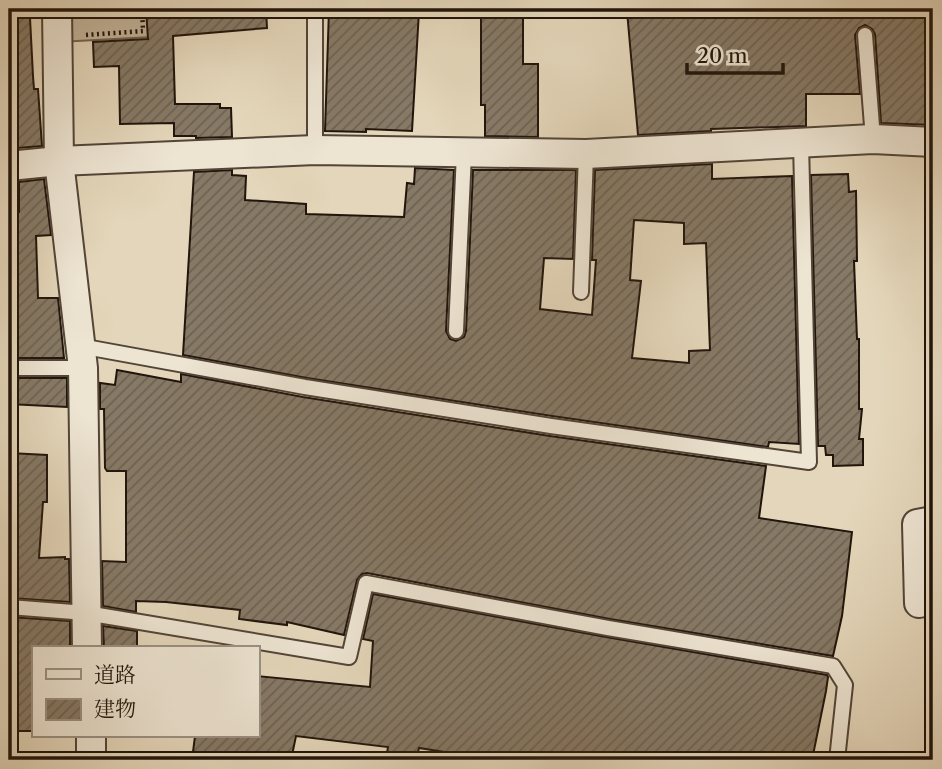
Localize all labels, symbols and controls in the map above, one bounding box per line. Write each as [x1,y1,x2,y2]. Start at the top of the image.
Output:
scale bar [687,32,783,76]
text: 20 m [697,43,748,68]
legend [32,646,259,738]
text: 道路 [94,662,136,687]
text: 建物 [94,696,136,721]

